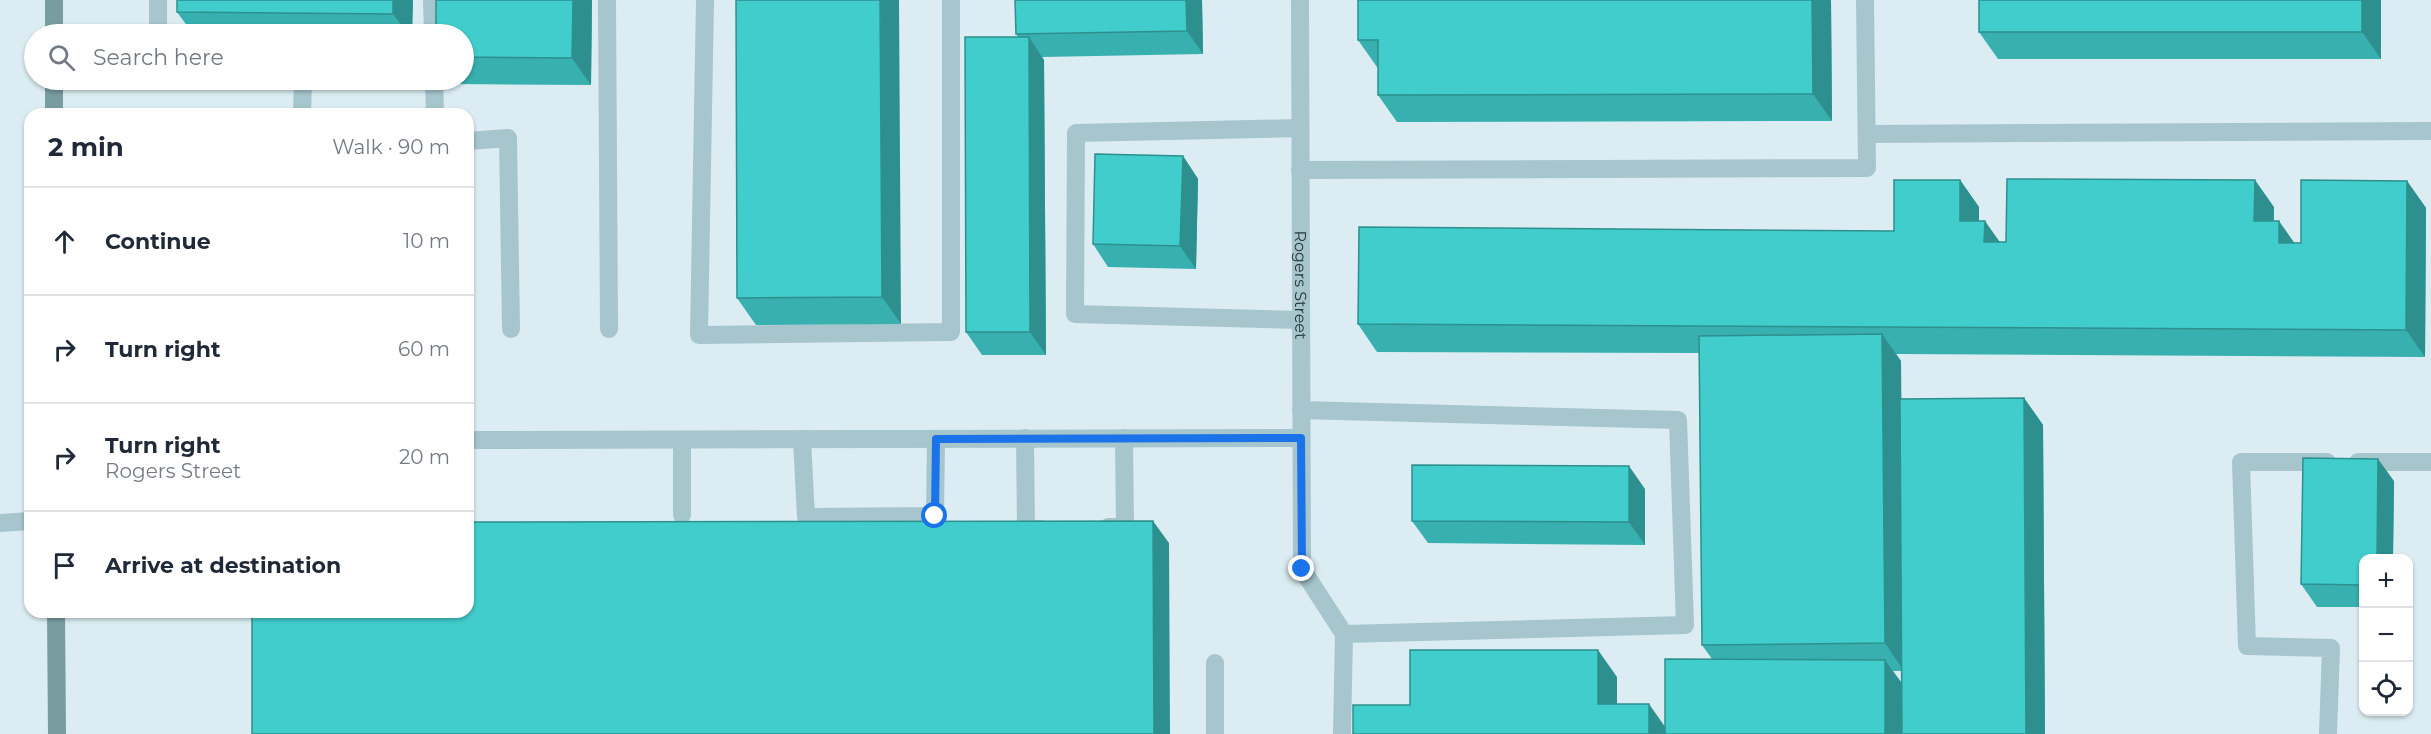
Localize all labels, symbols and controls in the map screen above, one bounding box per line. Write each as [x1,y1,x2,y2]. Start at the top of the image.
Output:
search box [24,24,474,90]
icon: search [45,41,78,74]
text: Search here [93,44,224,71]
text: 2 min [48,131,124,163]
text: Walk · 90 m [332,135,450,159]
icon: ahead [48,225,81,258]
text: Continue [105,228,211,255]
text: 10 m [403,229,450,253]
street label: Rogers Street [1291,230,1311,340]
icon: right [48,333,81,366]
text: Turn right [105,336,220,363]
text: 60 m [398,337,450,361]
text: Turn right [105,432,220,459]
icon: right [48,441,81,474]
text: 20 m [399,445,450,469]
text: Rogers Street [105,459,241,483]
route start [921,502,947,528]
icon: arrive [48,549,81,582]
text: Arrive at destination [105,552,341,579]
map controls [2359,554,2413,716]
button: + [2359,554,2413,608]
route end [1288,555,1314,581]
button: − [2359,608,2413,662]
button: locate [2359,662,2413,716]

